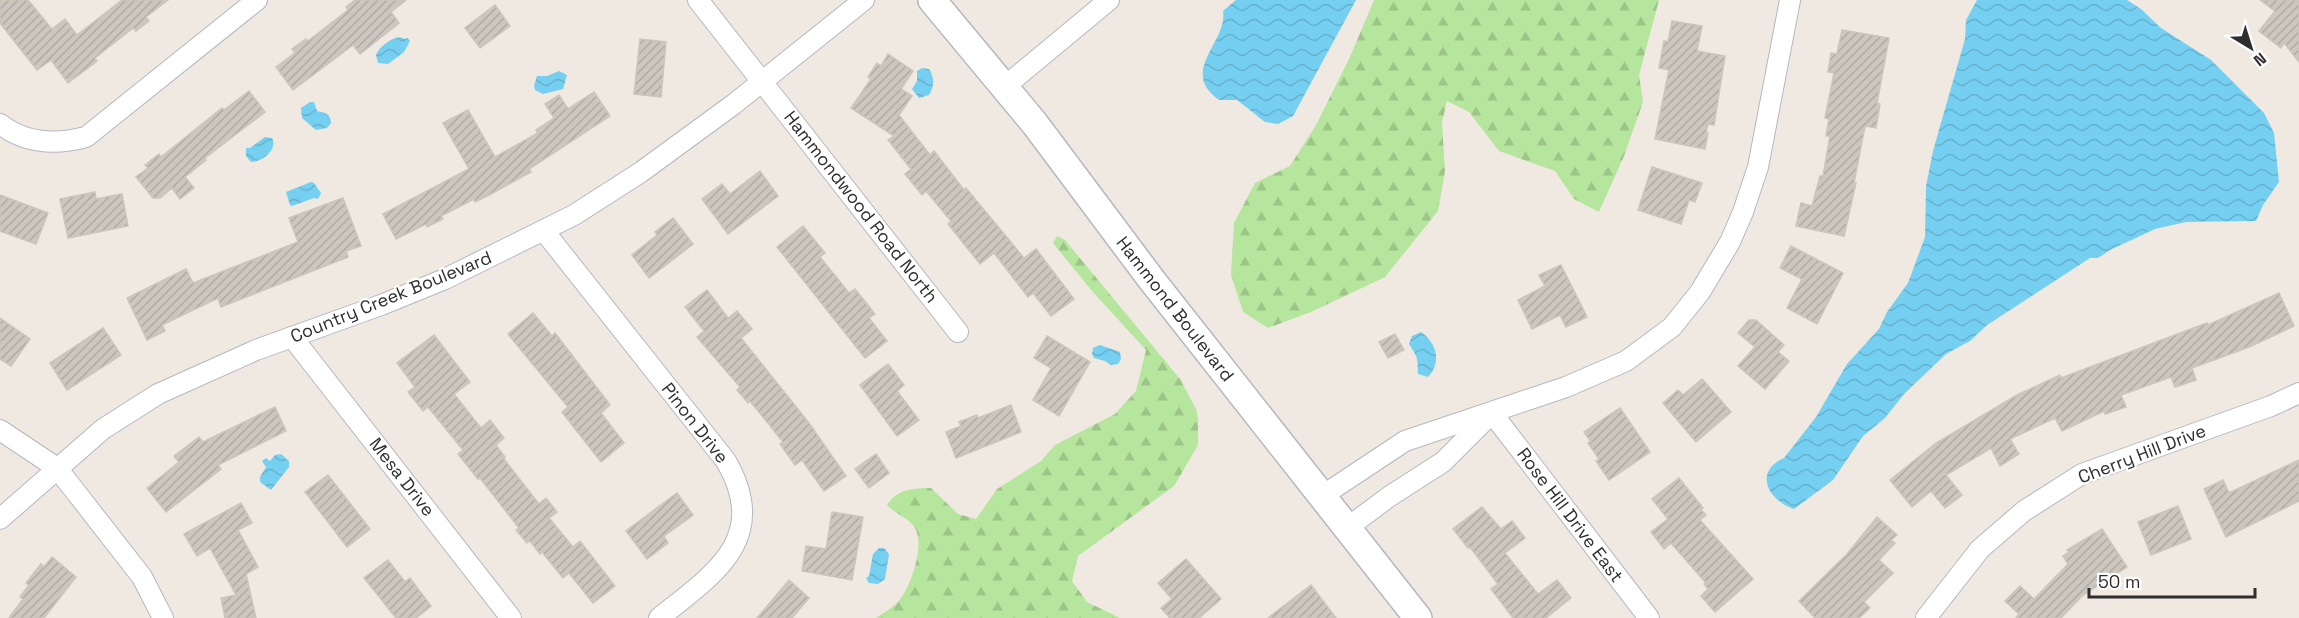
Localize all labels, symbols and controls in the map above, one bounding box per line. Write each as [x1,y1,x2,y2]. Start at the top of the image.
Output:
north arrow [2221,18,2281,78]
text: N [2249,48,2271,71]
street label: Hammondwood Road North [779,106,944,307]
street label: Hammond Boulevard [1112,231,1239,386]
street label: Country Creek Boulevard [287,246,495,348]
street label: Pinon Drive [657,378,734,468]
street label: Cherry Hill Drive [2075,419,2209,489]
street label: Mesa Drive [364,433,440,521]
street label: Rose Hill Drive East [1512,443,1629,587]
scale bar [2089,561,2256,599]
text: 50 m [2098,570,2140,593]

